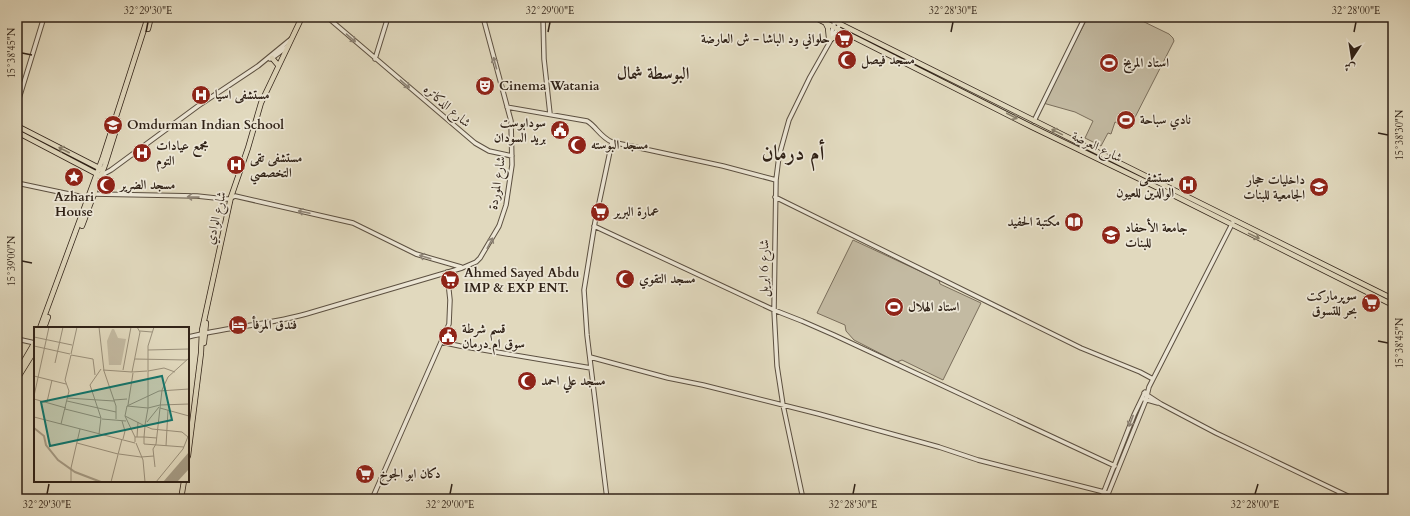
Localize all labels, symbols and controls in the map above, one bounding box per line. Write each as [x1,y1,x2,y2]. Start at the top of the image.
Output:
text: 32°29'30"E [124,4,172,18]
text: 32°29'00"E [526,4,574,18]
text: 32°28'30"E [929,4,977,18]
text: 32°28'00"E [1332,4,1380,18]
text: 15°38'45"N [5,27,19,78]
supermarket icon: حلواني ود الباشا - ش العارضة [833,28,855,50]
place label: حلواني ود الباشا - ش العارضة [701,30,830,50]
one-way arrow [346,33,356,42]
north arrow [1332,38,1372,78]
mosque icon: مسجد فيصل [836,49,858,71]
place label: مسجد فيصل [861,51,915,69]
sports icon: استاد المريخ [1098,52,1120,74]
place label: استاد المريخ [1123,54,1169,74]
one-way arrow [491,56,499,69]
text: ش [1343,59,1357,76]
district label: البوسطة شمال [617,62,690,85]
theatre icon: Cinema Watania [474,75,496,97]
place label: Cinema Watania [499,77,600,95]
one-way arrow [400,79,411,88]
street label: شارع الدكاتره [418,80,475,133]
hospital icon: مستشفى اسيا [190,84,212,106]
place label: مستشفى اسيا [215,86,270,104]
sports icon: نادي سباحة [1115,109,1137,131]
text: 15°38'30"N [1393,109,1407,160]
place label: نادي سباحة [1140,111,1192,131]
one-way arrow [1006,113,1018,121]
school or university icon: Omdurman Indian School [102,114,124,136]
place label: سودابوست بريد السودان [494,114,547,147]
place label: Omdurman Indian School [127,116,284,134]
public building icon: سودابوست بريد السودان [549,119,571,141]
street label: شارع العرضة [1068,127,1125,169]
one-way arrow [1051,128,1063,135]
mosque icon: مسجد البوسته [566,134,588,156]
place label: مسجد البوسته [591,136,648,154]
place label: مجمع عيادات التوم [156,137,209,172]
district label: أم درمان [762,139,825,172]
hospital icon: مجمع عيادات التوم [131,142,153,164]
one-way arrow [58,146,70,153]
place label: مستشفى تقى التخصصي [249,149,302,185]
hospital icon: مستشفى تقى التخصصي [225,154,247,176]
street label: شارع الموردة [484,155,512,211]
place icon: Azhari House [63,166,85,188]
place label: مستشفى الوالدين للعيون [1116,169,1174,202]
place label: داخليات حجار الجامعية للبنات [1243,171,1305,204]
mosque icon: مسجد الضرير [95,174,117,196]
hospital icon: مستشفى الوالدين للعيون [1177,174,1199,196]
place label: مسجد الضرير [118,176,175,194]
school or university icon: داخليات حجار الجامعية للبنات [1308,176,1330,198]
place label: Azhari House [54,188,94,221]
street label: شارع الوادي [201,190,233,247]
one-way arrow [187,193,200,200]
supermarket icon: عمارة البرير [589,201,611,223]
place label: عمارة البرير [612,203,659,221]
one-way arrow [297,207,310,215]
library icon: مكتبة الحفيد [1063,211,1085,233]
place label: مكتبة الحفيد [1007,213,1060,231]
place label: جامعة الأحفاد للبنات [1125,218,1188,252]
school or university icon: جامعة الأحفاد للبنات [1100,224,1122,246]
one-way arrow [1247,233,1259,240]
text: 15°39'00"N [5,235,19,286]
one-way arrow [487,237,494,249]
street label: شارع 6 ابريل [754,239,776,297]
one-way arrow [418,253,431,260]
place label: Ahmed Sayed Abdu IMP & EXP ENT. [464,264,580,297]
mosque icon: مسجد التقوي [614,268,636,290]
supermarket icon: Ahmed Sayed Abdu IMP & EXP ENT. [439,269,461,291]
place label: مسجد التقوي [639,270,696,290]
place label: سوپرمارکت بحر للتسوق [1306,287,1358,320]
supermarket icon: سوپرمارکت بحر للتسوق [1360,292,1382,314]
sports icon: استاد الهلال [883,296,905,318]
place label: استاد الهلال [908,298,960,316]
hotel icon: فندق المرفأ [227,314,249,336]
place label: فندق المرفأ [252,315,297,334]
text: 15°38'45"N [1393,317,1407,368]
place label: قسم شرطة سوق ام درمان [462,320,525,355]
public building icon: قسم شرطة سوق ام درمان [437,325,459,347]
inset map [34,327,189,482]
mosque icon: مسجد علي احمد [516,370,538,392]
place label: مسجد علي احمد [541,372,606,393]
one-way arrow [1127,415,1135,427]
supermarket icon: دكان ابو الجوخ [354,463,376,485]
place label: دكان ابو الجوخ [379,465,441,486]
text: 32°29'30"E [23,498,71,512]
text: 32°29'00"E [426,498,474,512]
text: 32°28'30"E [829,498,877,512]
text: 32°28'00"E [1231,498,1279,512]

